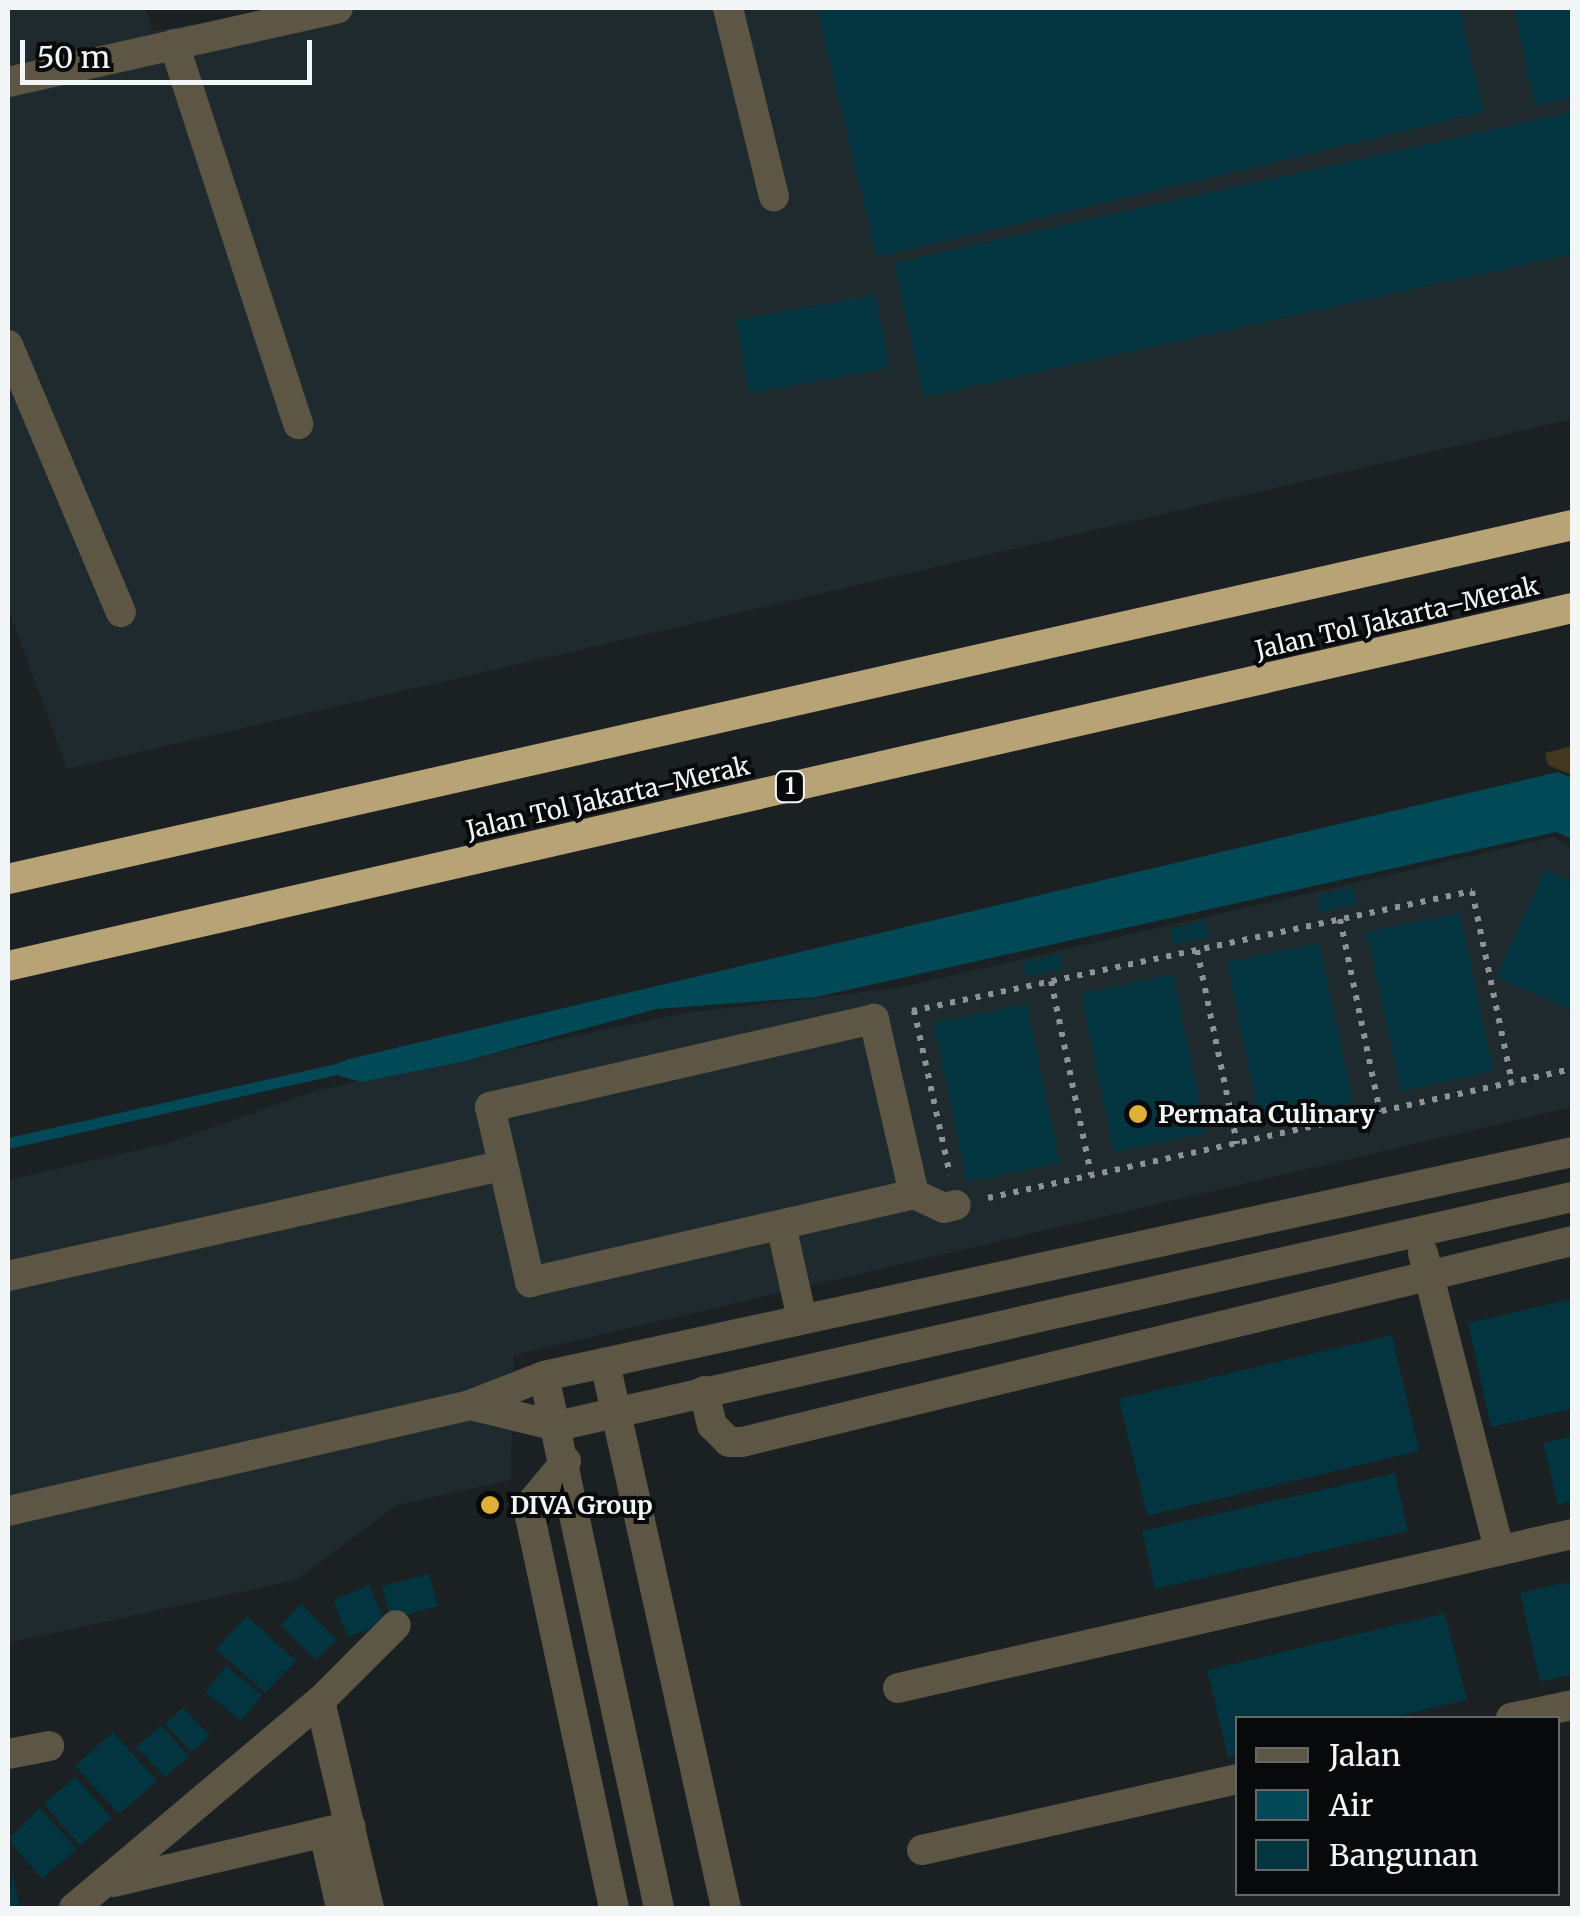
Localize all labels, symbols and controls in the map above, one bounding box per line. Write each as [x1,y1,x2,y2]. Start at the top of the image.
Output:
scale bar [25,20,318,82]
text: 50 m [37,38,110,76]
street label: Jalan Tol Jakarta–Merak [1252,571,1542,665]
street label: Jalan Tol Jakarta–Merak [463,751,753,845]
road number: 1 [772,770,808,804]
place label: Permata Culinary [1158,1099,1375,1129]
marker: Permata Culinary [1127,1103,1149,1125]
place label: DIVA Group [510,1490,653,1520]
marker: DIVA Group [479,1494,501,1516]
legend [1235,1716,1560,1896]
text: Jalan [1329,1736,1401,1774]
text: Air [1329,1786,1373,1824]
text: Bangunan [1329,1836,1478,1874]

